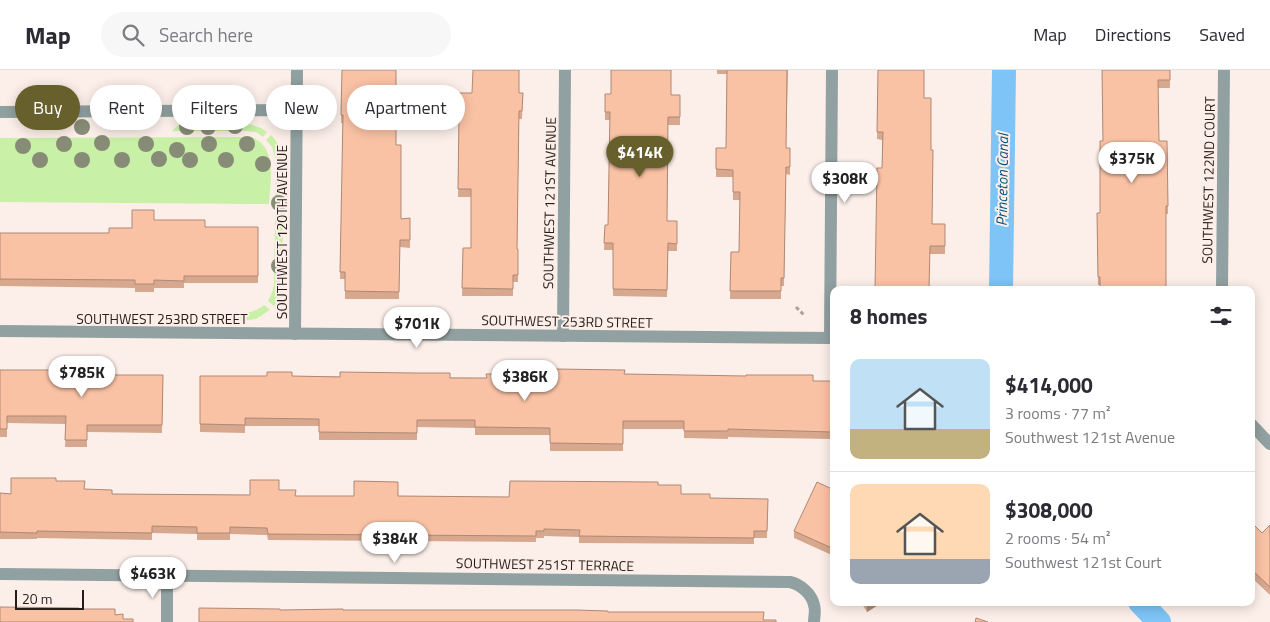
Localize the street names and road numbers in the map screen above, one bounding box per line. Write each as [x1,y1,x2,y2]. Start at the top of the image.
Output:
street label: SOUTHWEST 122ND COURT [1196,95,1220,264]
street label: SOUTHWEST 121ST AVENUE [537,116,561,289]
street label: SOUTHWEST 120TH AVENUE [271,145,292,319]
street label: SOUTHWEST 253RD STREET [76,308,248,329]
street label: SOUTHWEST 253RD STREET [481,309,654,333]
street label: SOUTHWEST 251ST TERRACE [456,552,634,576]

